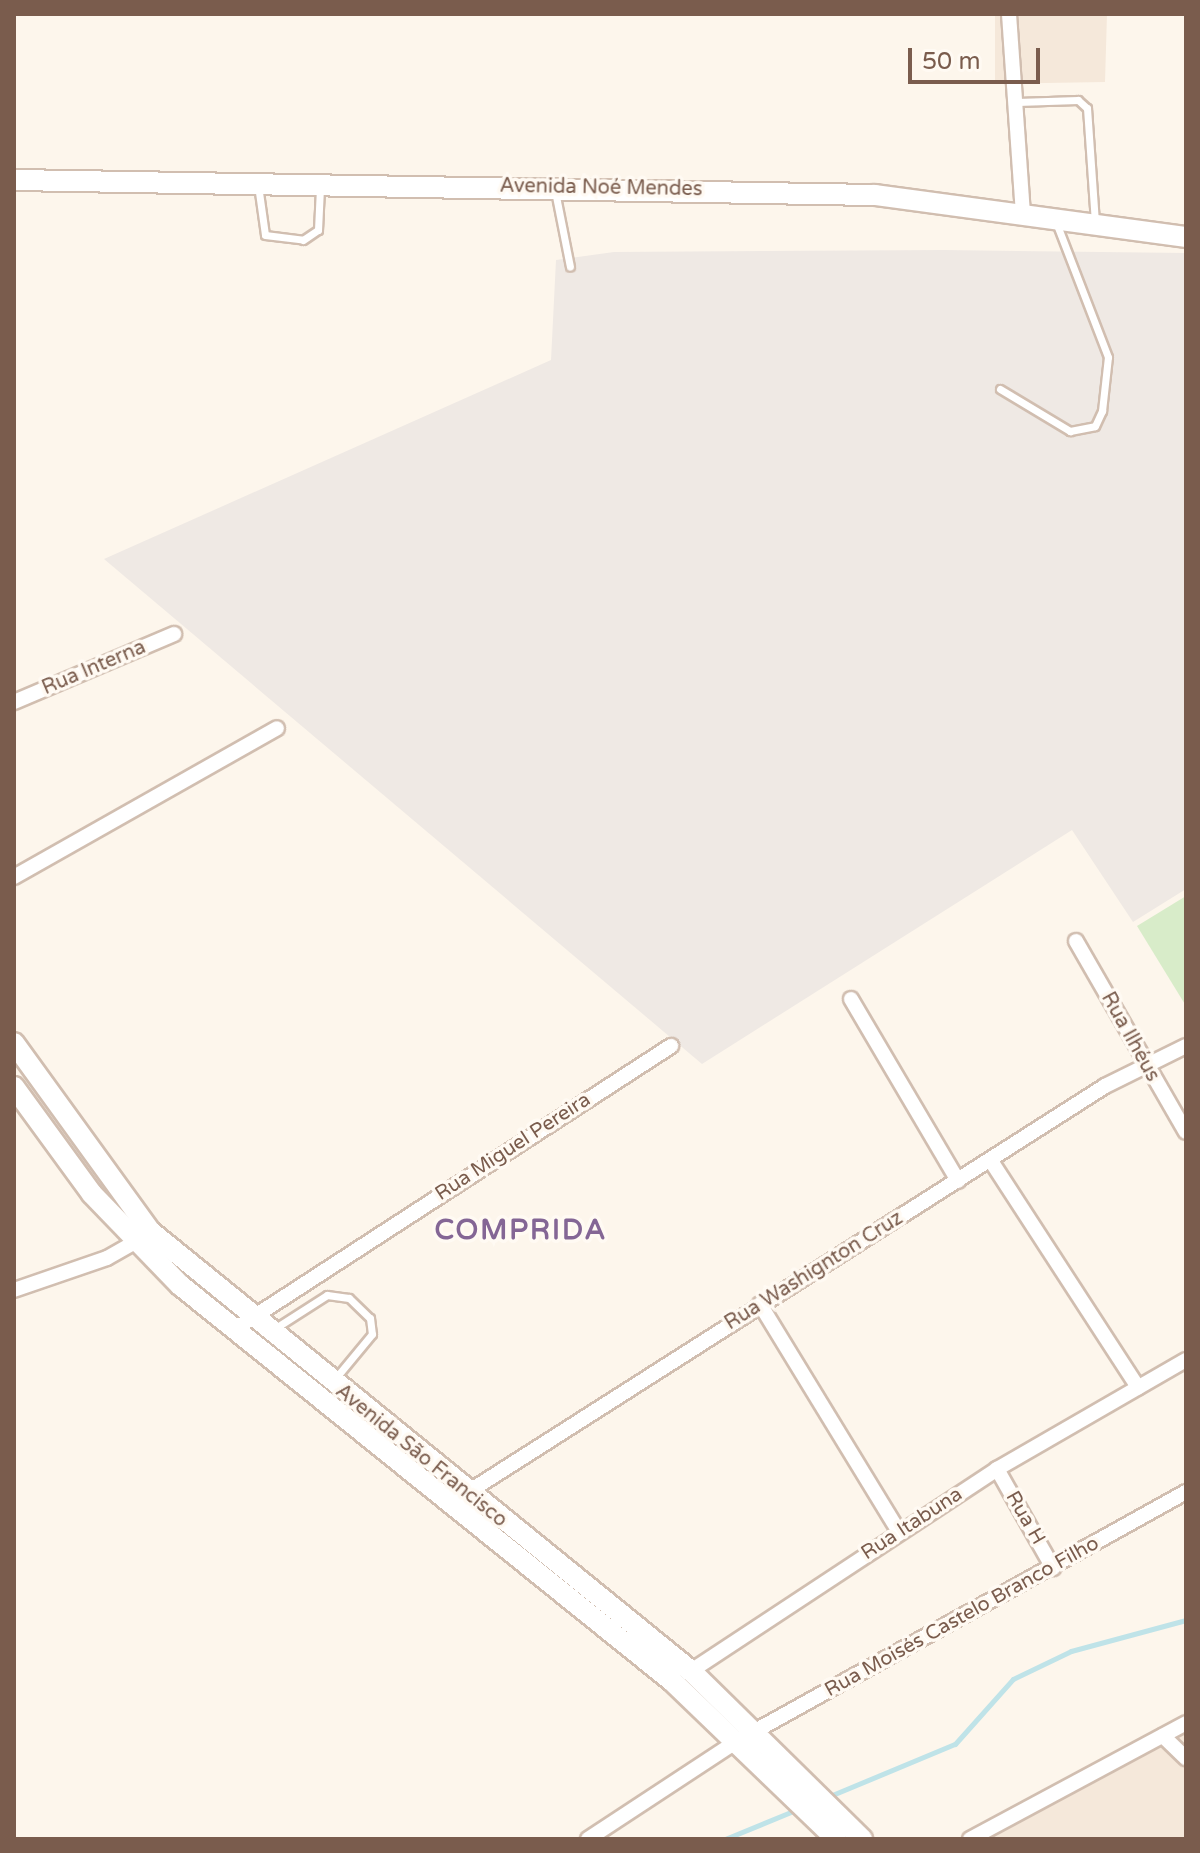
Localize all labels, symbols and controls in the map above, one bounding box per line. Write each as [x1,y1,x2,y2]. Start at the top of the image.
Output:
scale bar [912,32,1044,82]
text: 50 m [922,47,980,76]
street label: Avenida Noé Mendes [499,174,703,202]
street label: Rua Interna [39,635,149,701]
street label: Rua Ilhéus [1096,988,1164,1086]
street label: Rua Miguel Pereira [431,1088,595,1206]
street label: Rua Washignton Cruz [721,1206,907,1336]
district label: COMPRIDA [435,1213,607,1247]
street label: Avenida São Francisco [330,1379,512,1533]
street label: Rua Itabuna [857,1482,967,1566]
street label: Rua H [1000,1487,1050,1549]
street label: Rua Moisés Castelo Branco Filho [821,1531,1103,1703]

